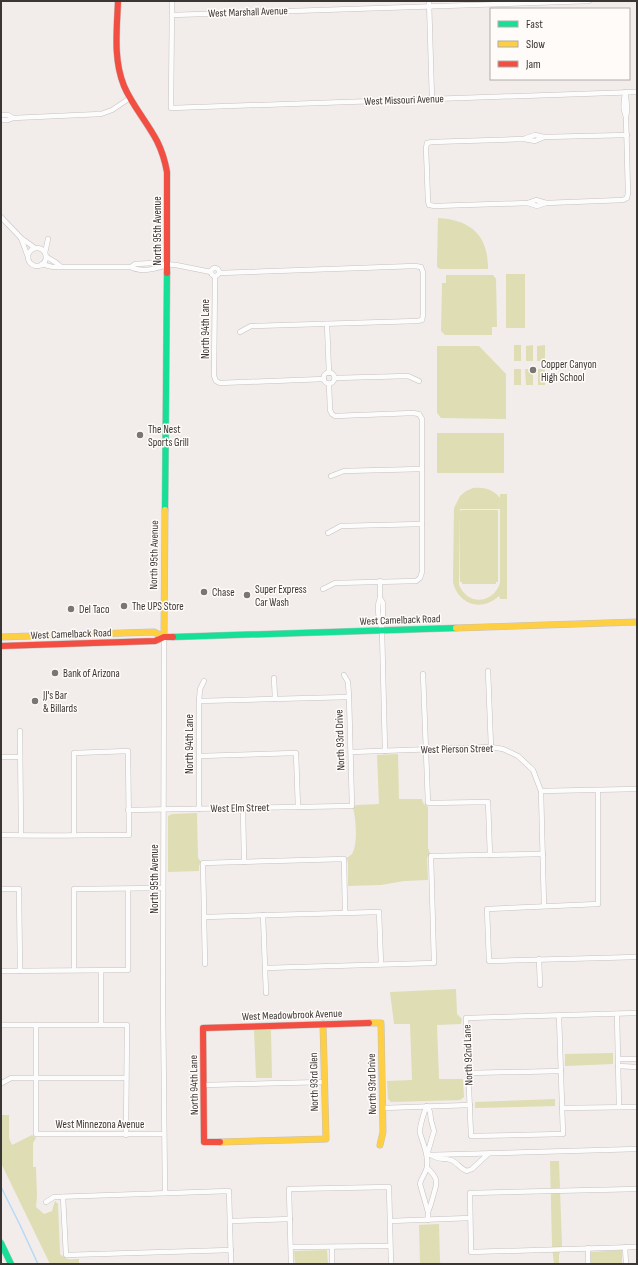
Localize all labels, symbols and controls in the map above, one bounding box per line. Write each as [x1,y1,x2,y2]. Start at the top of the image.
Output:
street label: West Marshall Avenue [208,4,288,20]
legend [490,8,630,80]
text: Fast [526,17,543,32]
text: Slow [526,37,545,52]
text: Jam [525,57,541,72]
street label: West Missouri Avenue [364,92,444,108]
street label: North 95th Avenue [151,196,164,266]
street label: North 94th Lane [199,299,212,359]
place label: Copper Canyon High School [541,358,597,384]
marker: Copper Canyon High School [528,365,538,375]
place label: The Nest Sports Grill [148,423,189,449]
marker: The Nest Sports Grill [135,430,145,440]
street label: North 95th Avenue [147,520,161,590]
place label: Super Express Car Wash [255,583,307,609]
place label: Chase [212,586,235,599]
marker: Chase [199,587,209,597]
marker: Super Express Car Wash [242,590,252,600]
place label: The UPS Store [132,600,184,613]
marker: The UPS Store [119,601,129,611]
place label: Del Taco [79,603,110,616]
marker: Del Taco [66,604,76,614]
street label: West Camelback Road [359,612,441,628]
street label: West Camelback Road [30,626,112,642]
place label: Bank of Arizona [63,667,120,680]
marker: Bank of Arizona [50,668,60,678]
place label: JJ's Bar & Billards [42,689,77,715]
marker: JJ's Bar & Billards [30,696,40,706]
street label: North 93rd Drive [332,709,348,771]
street label: North 94th Lane [183,714,196,774]
street label: West Pierson Street [421,742,494,756]
street label: West Elm Street [210,801,270,815]
street label: North 95th Avenue [148,844,161,914]
street label: West Meadowbrook Avenue [242,1007,342,1023]
street label: North 92nd Lane [460,1024,476,1086]
street label: North 93rd Glen [307,1052,321,1111]
street label: North 93rd Drive [365,1053,379,1115]
street label: North 94th Lane [187,1055,201,1115]
street label: West Minnezona Avenue [56,1118,144,1131]

